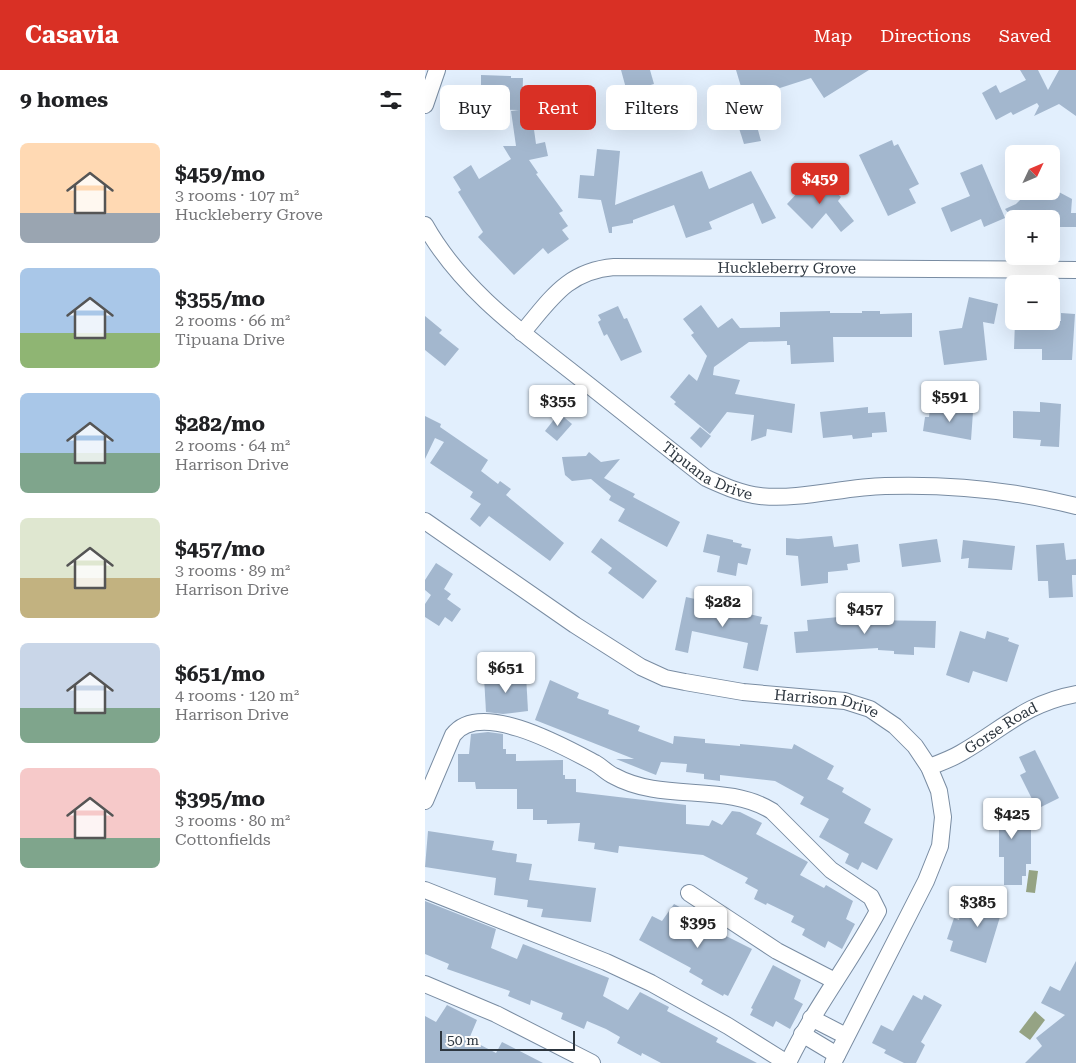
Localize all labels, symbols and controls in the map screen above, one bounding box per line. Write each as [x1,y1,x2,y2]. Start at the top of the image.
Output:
text: Casavia [25,21,118,49]
text: Map [814,25,852,46]
text: Directions [880,25,971,46]
text: Saved [999,25,1051,46]
chip: Buy [440,85,510,130]
chip: Rent [520,85,596,130]
chip: Filters [606,85,697,130]
chip: New [707,85,781,130]
icon: filters [377,86,405,114]
text: 9 homes [20,88,108,112]
north arrow [1005,145,1060,200]
map controls [1005,145,1060,330]
text: $459/mo [175,162,265,186]
pin: $459 [790,162,850,205]
icon: home [60,163,120,223]
text: $459 [802,169,838,188]
text: 3 rooms · 107 m² [175,186,299,205]
text: Huckleberry Grove [175,205,323,224]
button: + [1005,210,1060,265]
street label: Huckleberry Grove [717,259,856,278]
button: − [1005,275,1060,330]
text: $355/mo [175,287,265,311]
icon: home [60,288,120,348]
text: 2 rooms · 66 m² [175,311,290,330]
text: Tipuana Drive [175,330,285,349]
pin: $591 [920,380,980,423]
pin: $355 [528,384,588,427]
text: $591 [932,387,968,406]
text: $355 [540,391,576,410]
text: $282/mo [175,412,265,436]
icon: home [60,413,120,473]
text: 2 rooms · 64 m² [175,436,290,455]
street label: Tipuana Drive [658,438,754,504]
text: Harrison Drive [175,455,289,474]
text: $457/mo [175,537,265,561]
icon: home [60,538,120,598]
text: 3 rooms · 89 m² [175,561,290,580]
text: Harrison Drive [175,580,289,599]
pin: $282 [693,586,753,628]
text: $282 [705,592,741,611]
pin: $457 [835,592,895,635]
text: $457 [847,599,883,618]
pin: $651 [476,652,536,694]
text: $651 [488,658,524,677]
text: $651/mo [175,662,265,686]
icon: home [60,663,120,723]
text: 4 rooms · 120 m² [175,686,299,705]
street label: Harrison Drive [773,686,883,722]
street label: Gorse Road [961,698,1041,758]
text: Harrison Drive [175,705,289,724]
text: $395/mo [175,787,265,811]
icon: home [60,788,120,848]
pin: $425 [982,798,1042,840]
text: $425 [994,804,1030,823]
text: 3 rooms · 80 m² [175,811,290,830]
text: Cottonfields [175,830,271,849]
pin: $385 [948,886,1008,928]
text: $385 [960,892,996,911]
pin: $395 [668,906,728,949]
text: $395 [680,913,716,932]
scale bar [440,1028,575,1051]
text: 50 m [447,1032,479,1048]

